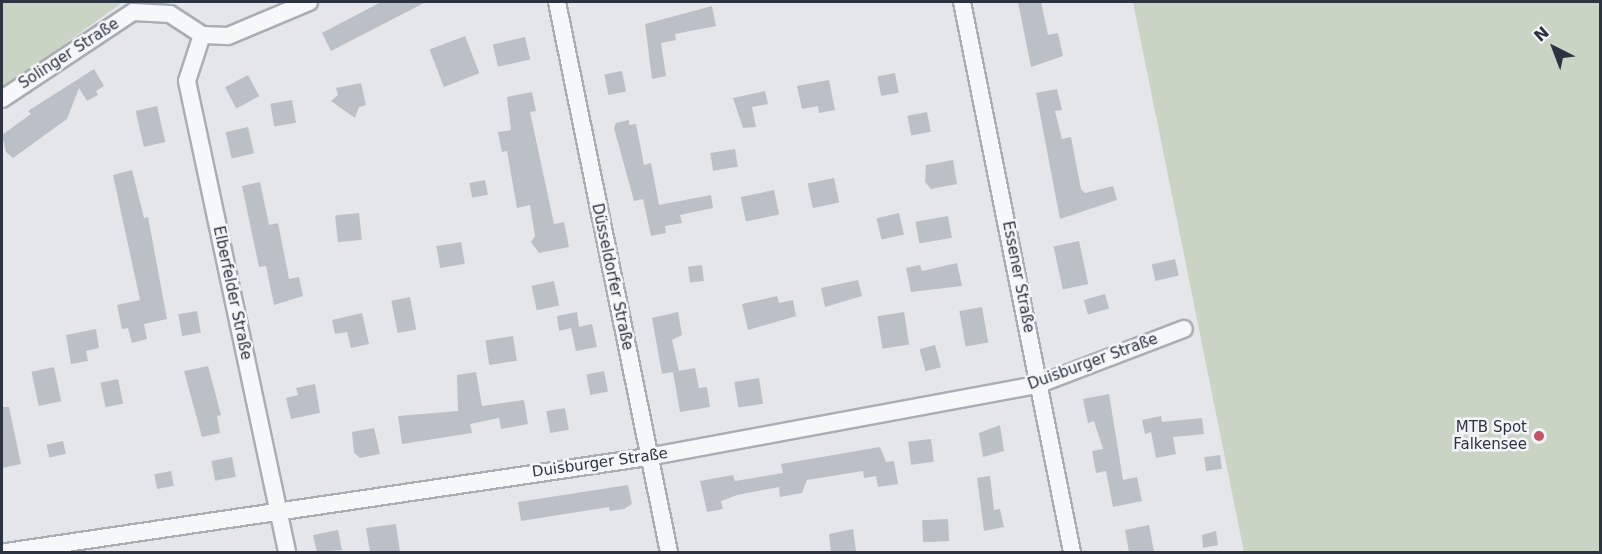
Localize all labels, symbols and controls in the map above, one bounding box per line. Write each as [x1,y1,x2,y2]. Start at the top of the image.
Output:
street label: Solinger Straße [16,15,122,93]
north arrow [1524,18,1584,78]
text: N [1530,23,1553,46]
street label: Düsseldorfer Straße [588,202,636,352]
street label: Essener Straße [998,220,1038,334]
street label: Elberfelder Straße [209,224,255,362]
street label: Duisburger Straße [1026,330,1160,394]
place label: MTB Spot Falkensee [1453,418,1527,453]
marker: MTB Spot Falkensee [1532,429,1546,443]
street label: Duisburger Straße [531,445,669,481]

